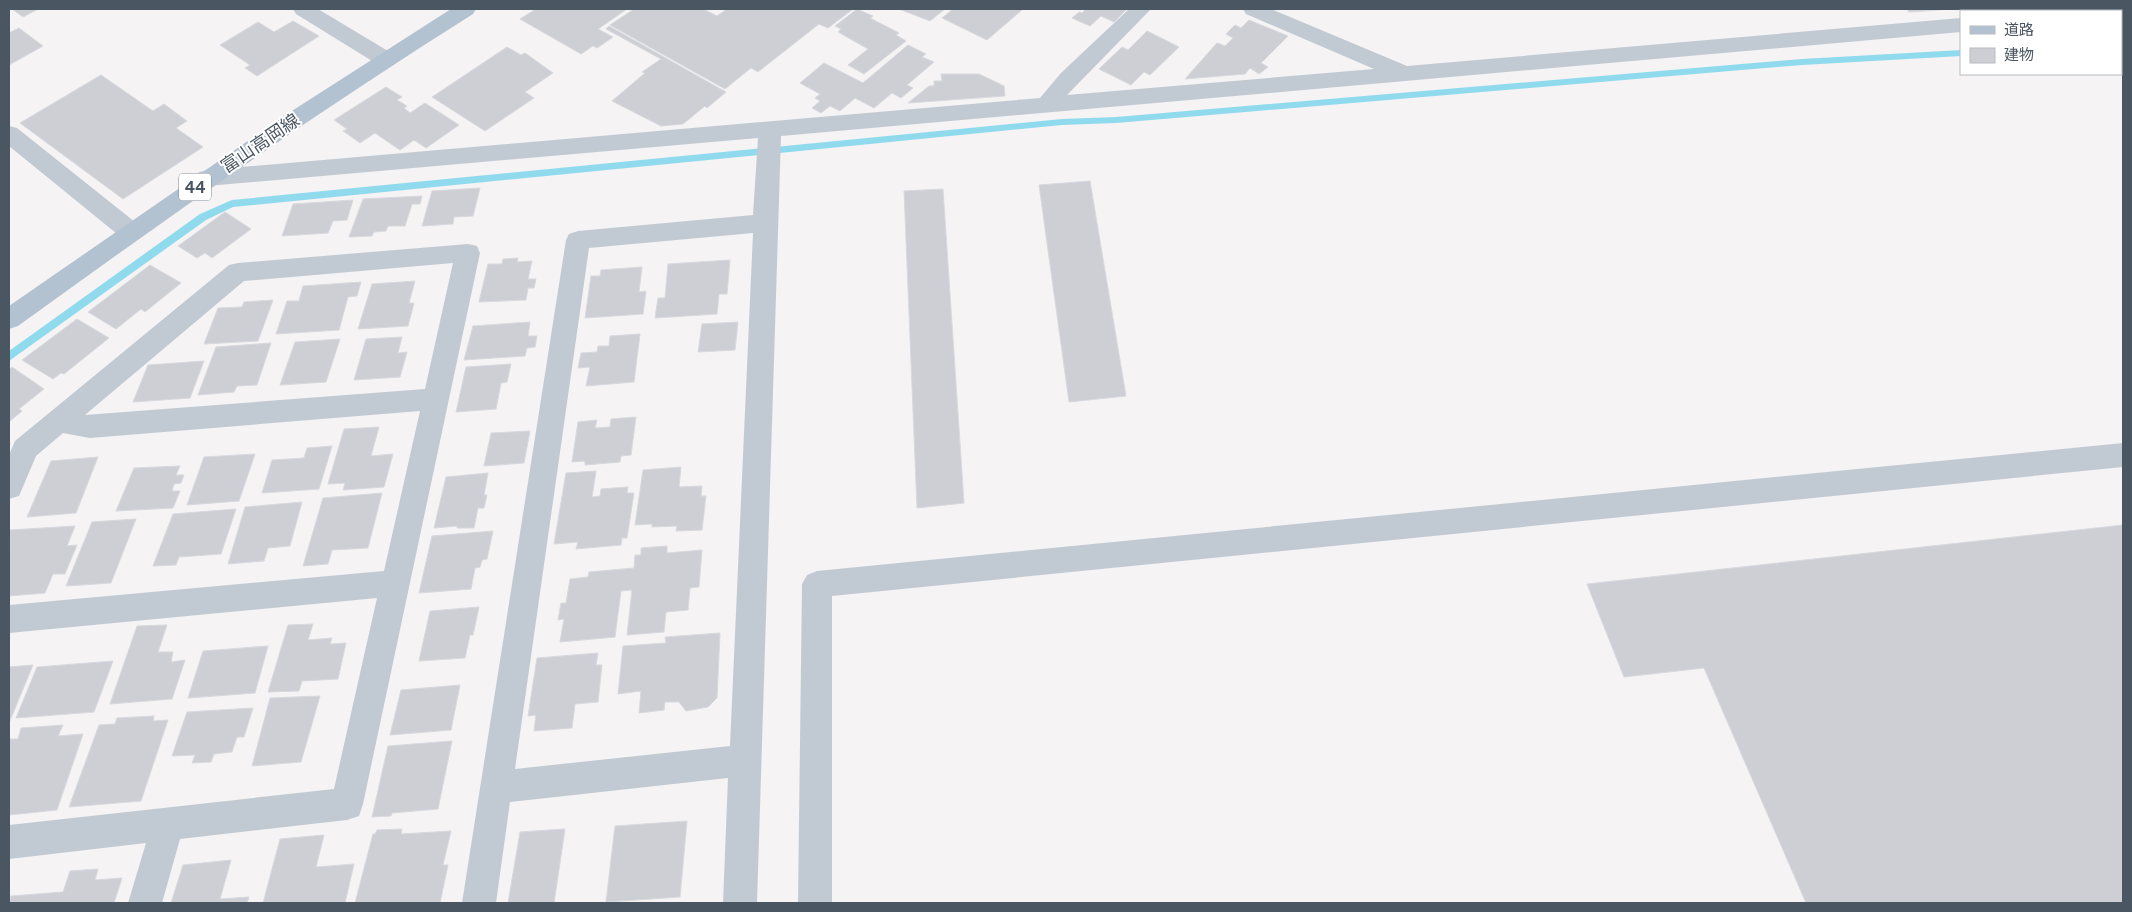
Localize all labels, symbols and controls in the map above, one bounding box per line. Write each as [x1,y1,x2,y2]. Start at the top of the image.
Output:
legend [1960,10,2122,75]
text: 道路 [2004,21,2034,38]
text: 建物 [2004,46,2034,63]
street label: 富山高岡線 [217,109,303,177]
road number: 44 [179,173,211,200]

